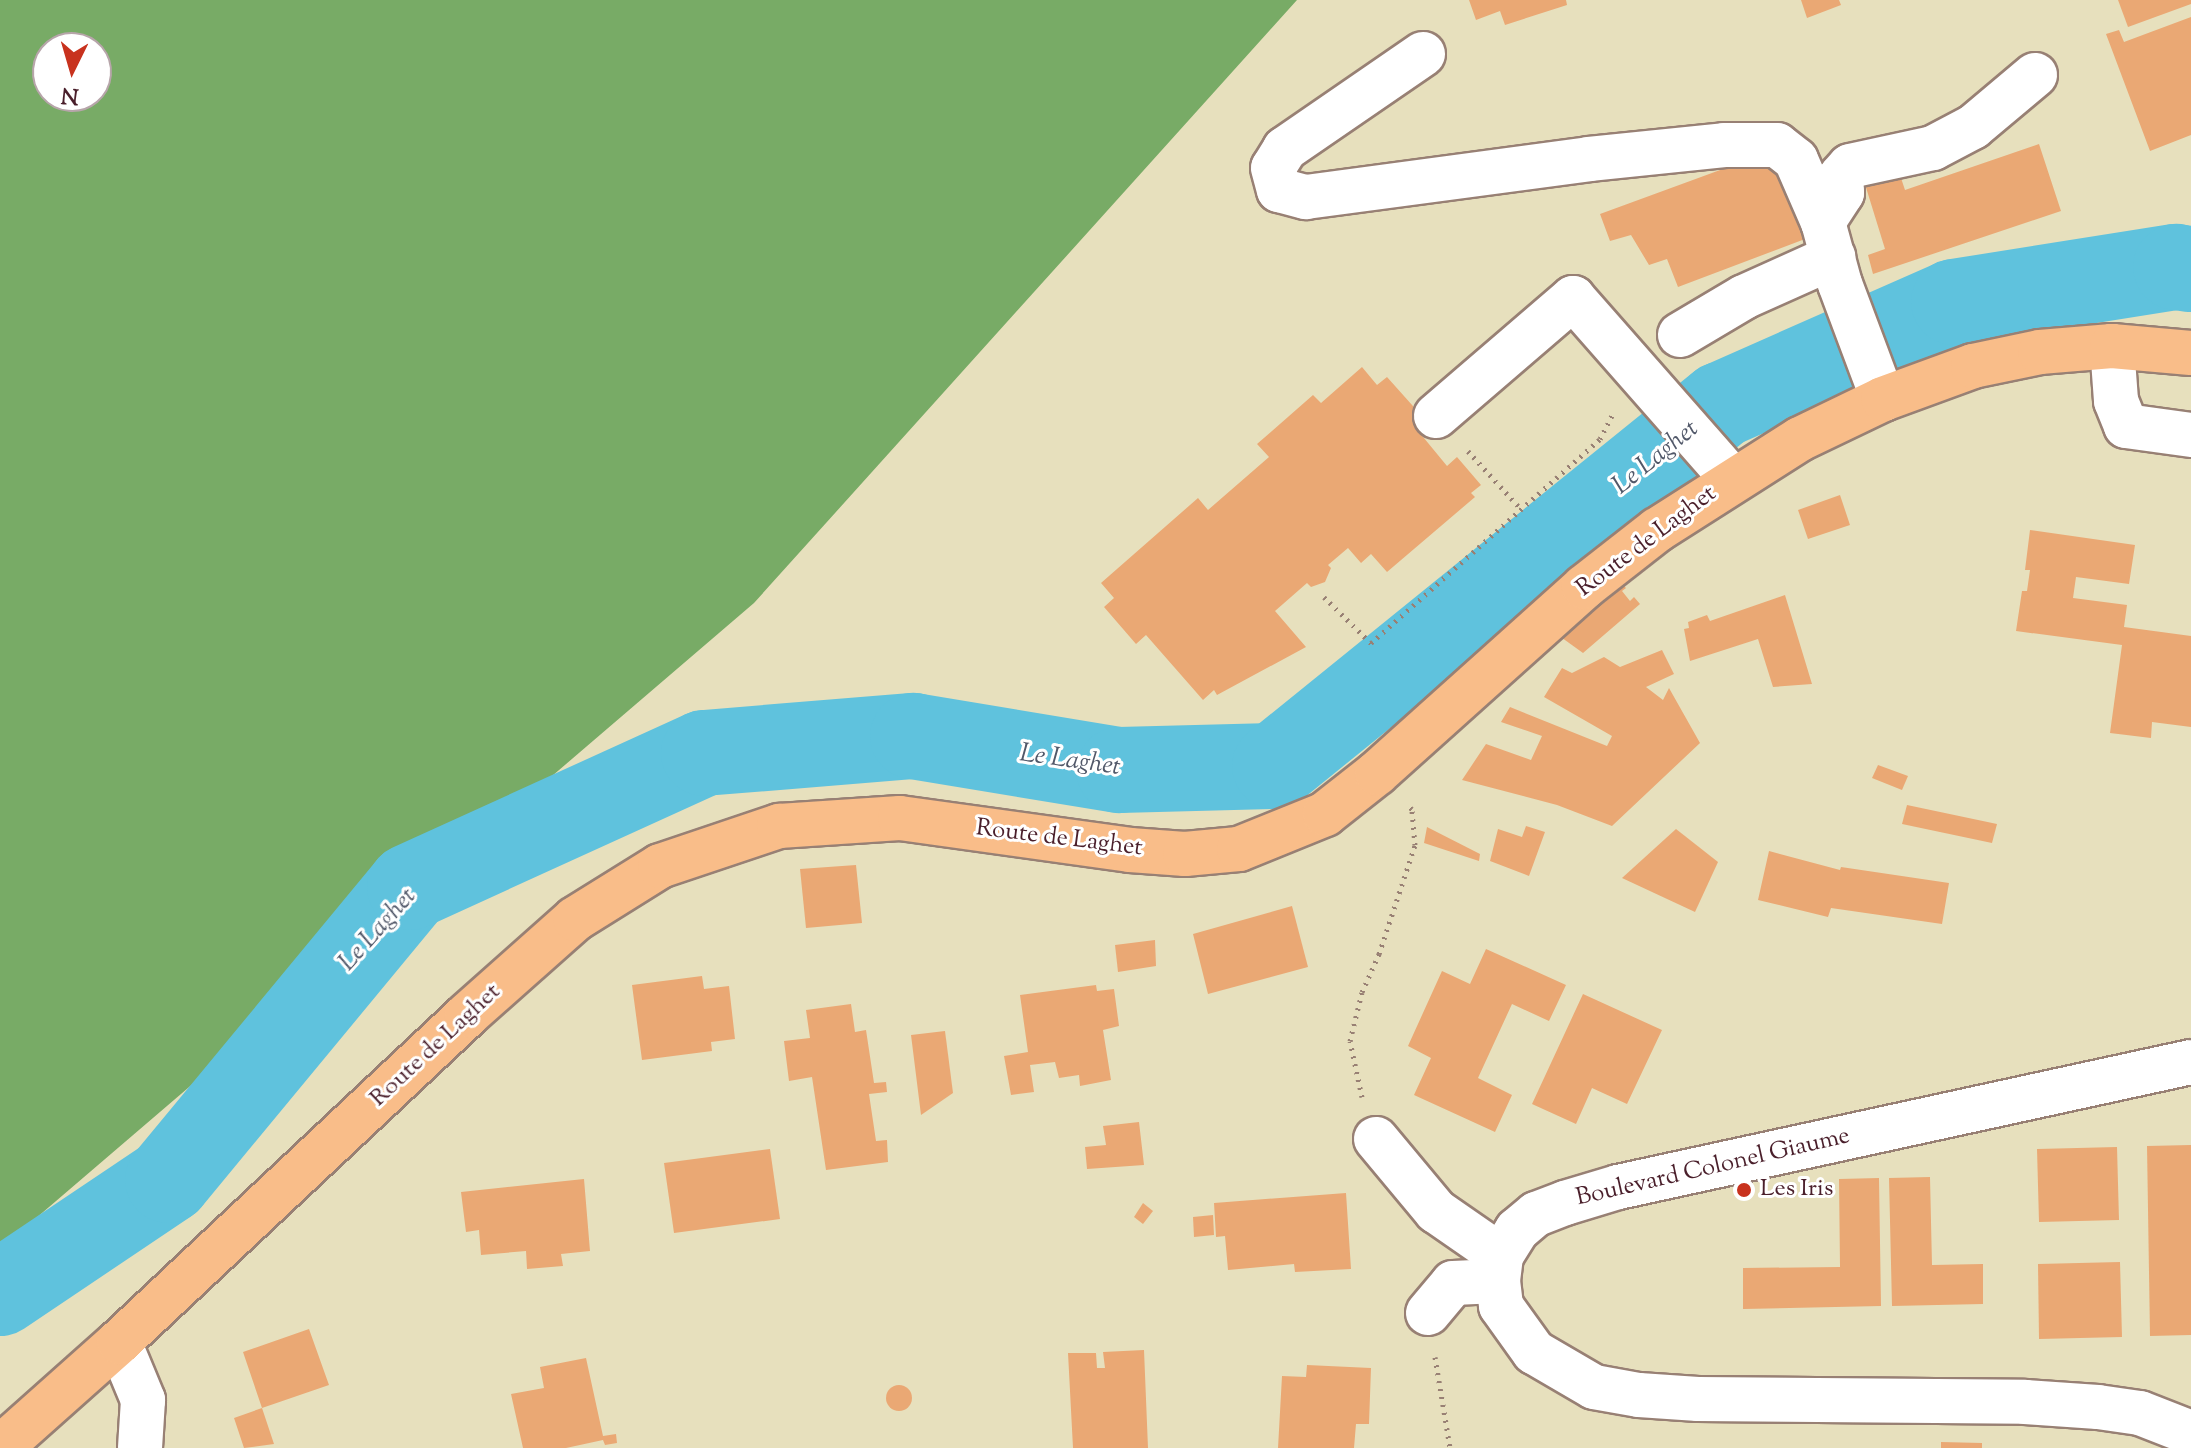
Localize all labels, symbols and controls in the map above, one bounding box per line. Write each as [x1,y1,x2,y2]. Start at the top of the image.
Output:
north arrow [32,32,112,112]
text: N [60,77,80,111]
water label: Le Laghet [1607,414,1705,502]
street label: Route de Laghet [1571,480,1723,604]
water label: Le Laghet [1017,738,1123,784]
street label: Route de Laghet [974,814,1144,864]
water label: Le Laghet [332,882,424,978]
street label: Route de Laghet [365,978,507,1114]
street label: Boulevard Colonel Giaume [1573,1122,1853,1214]
place label: Les Iris [1760,1176,1833,1204]
marker: Les Iris [1735,1181,1753,1199]

